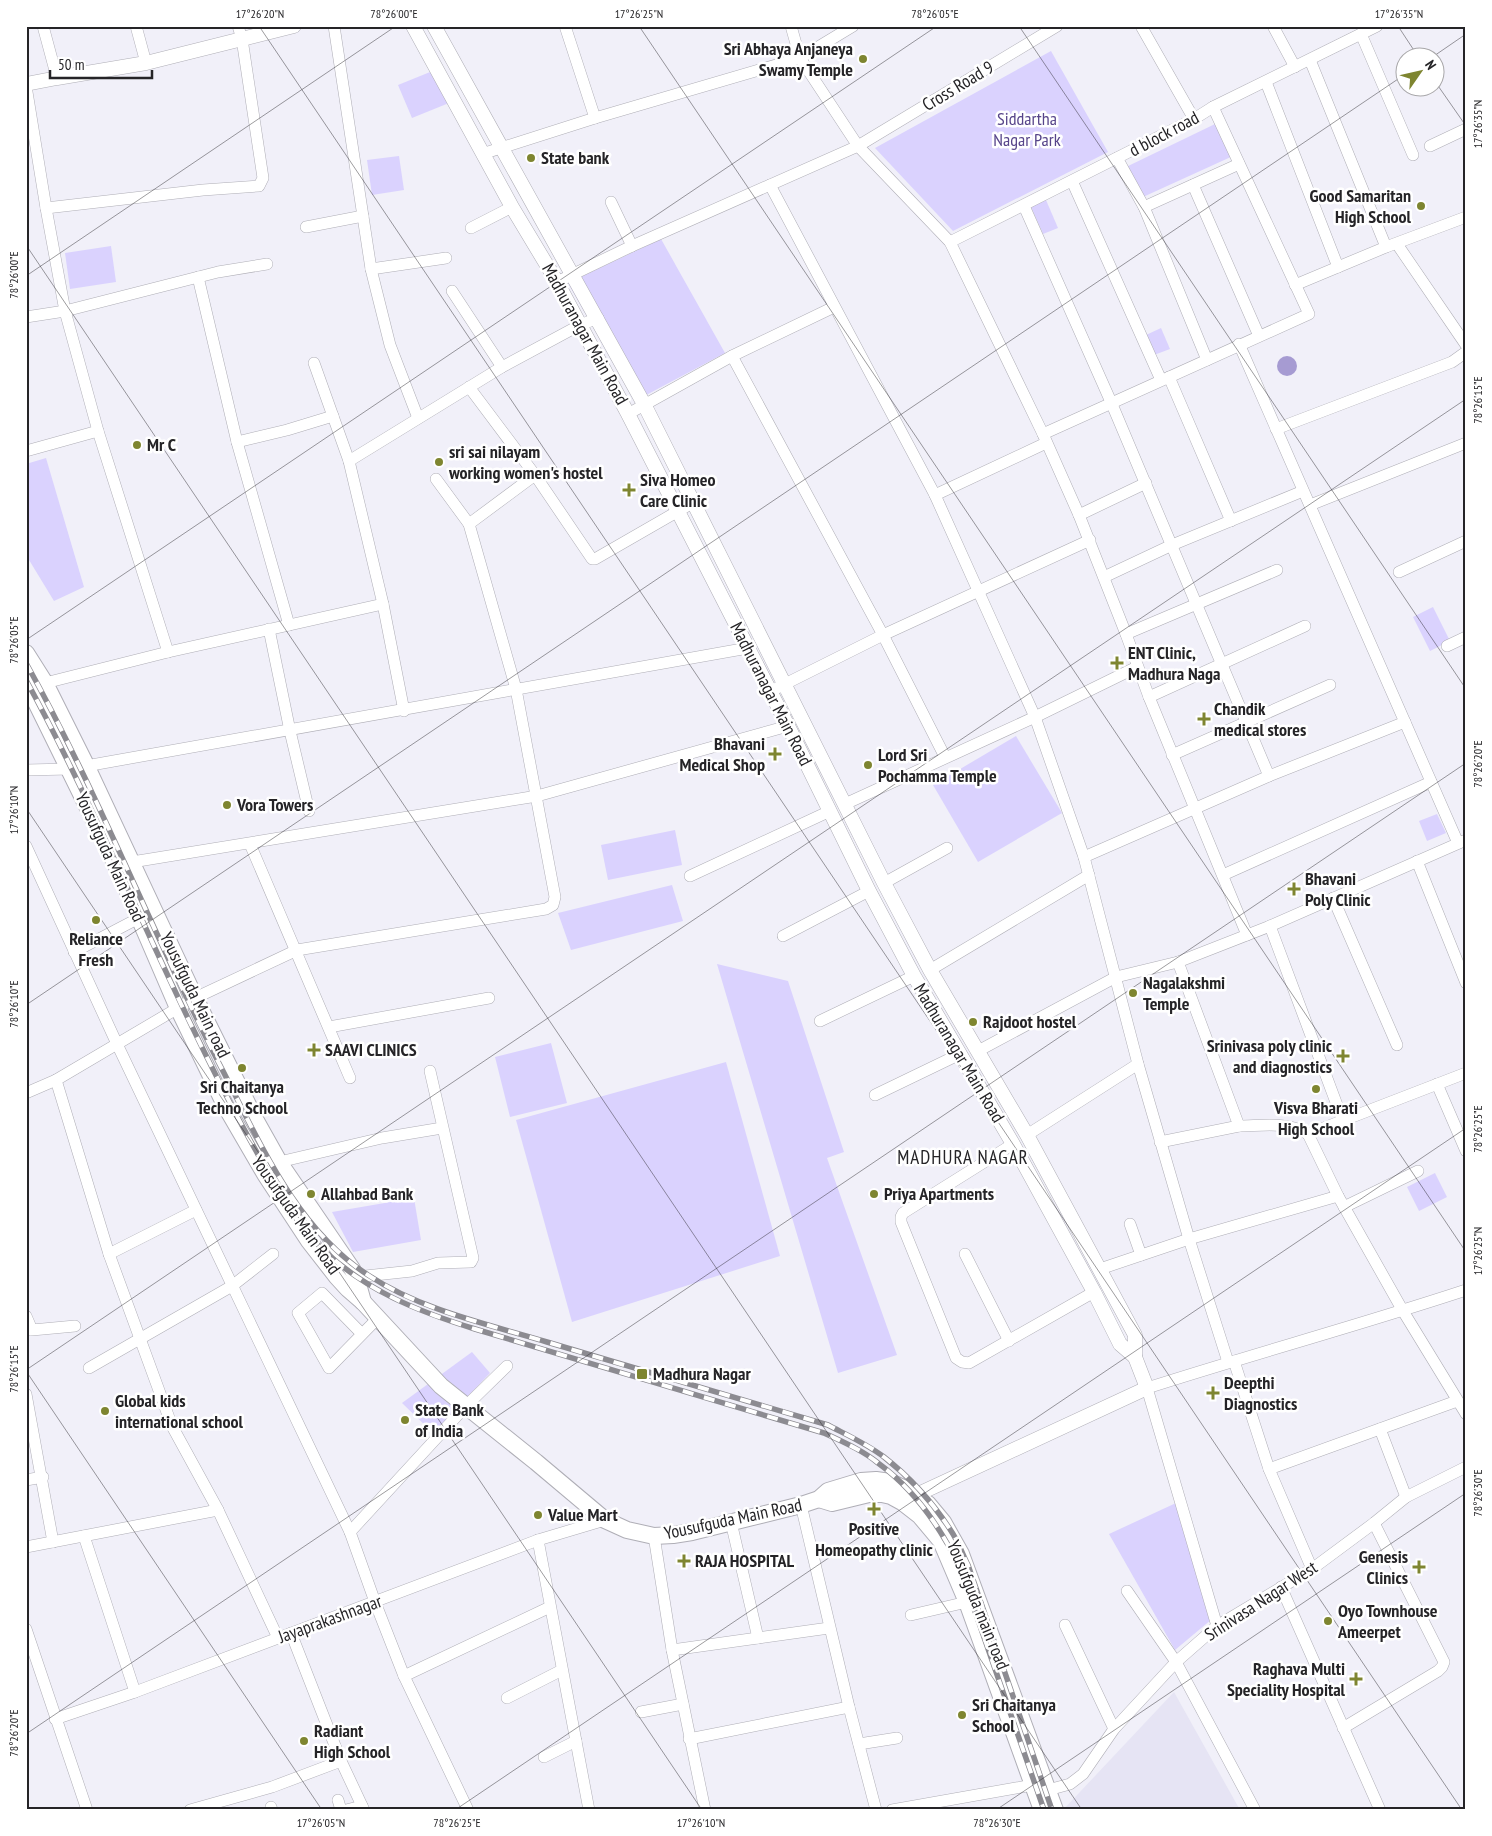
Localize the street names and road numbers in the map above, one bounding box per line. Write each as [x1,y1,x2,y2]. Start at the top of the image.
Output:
street label: Cross Road 9 [918,55,998,116]
street label: d block road [1125,106,1203,162]
street label: Madhuranagar Main Road [537,259,634,408]
street label: Madhuranagar Main Road [725,618,818,769]
street label: Yousufguda Main Road [70,788,151,925]
street label: Yousufguda Main road [155,928,236,1062]
street label: Madhuranagar Main Road [909,979,1010,1126]
street label: Yousufguda Main Road [247,1151,346,1279]
street label: Yousufguda Main Road [662,1493,804,1544]
street label: Yousufguda main road [942,1537,1015,1673]
street label: Srinivasa Nagar West [1200,1556,1321,1646]
street label: Jayaprakashnagar [274,1589,385,1648]

